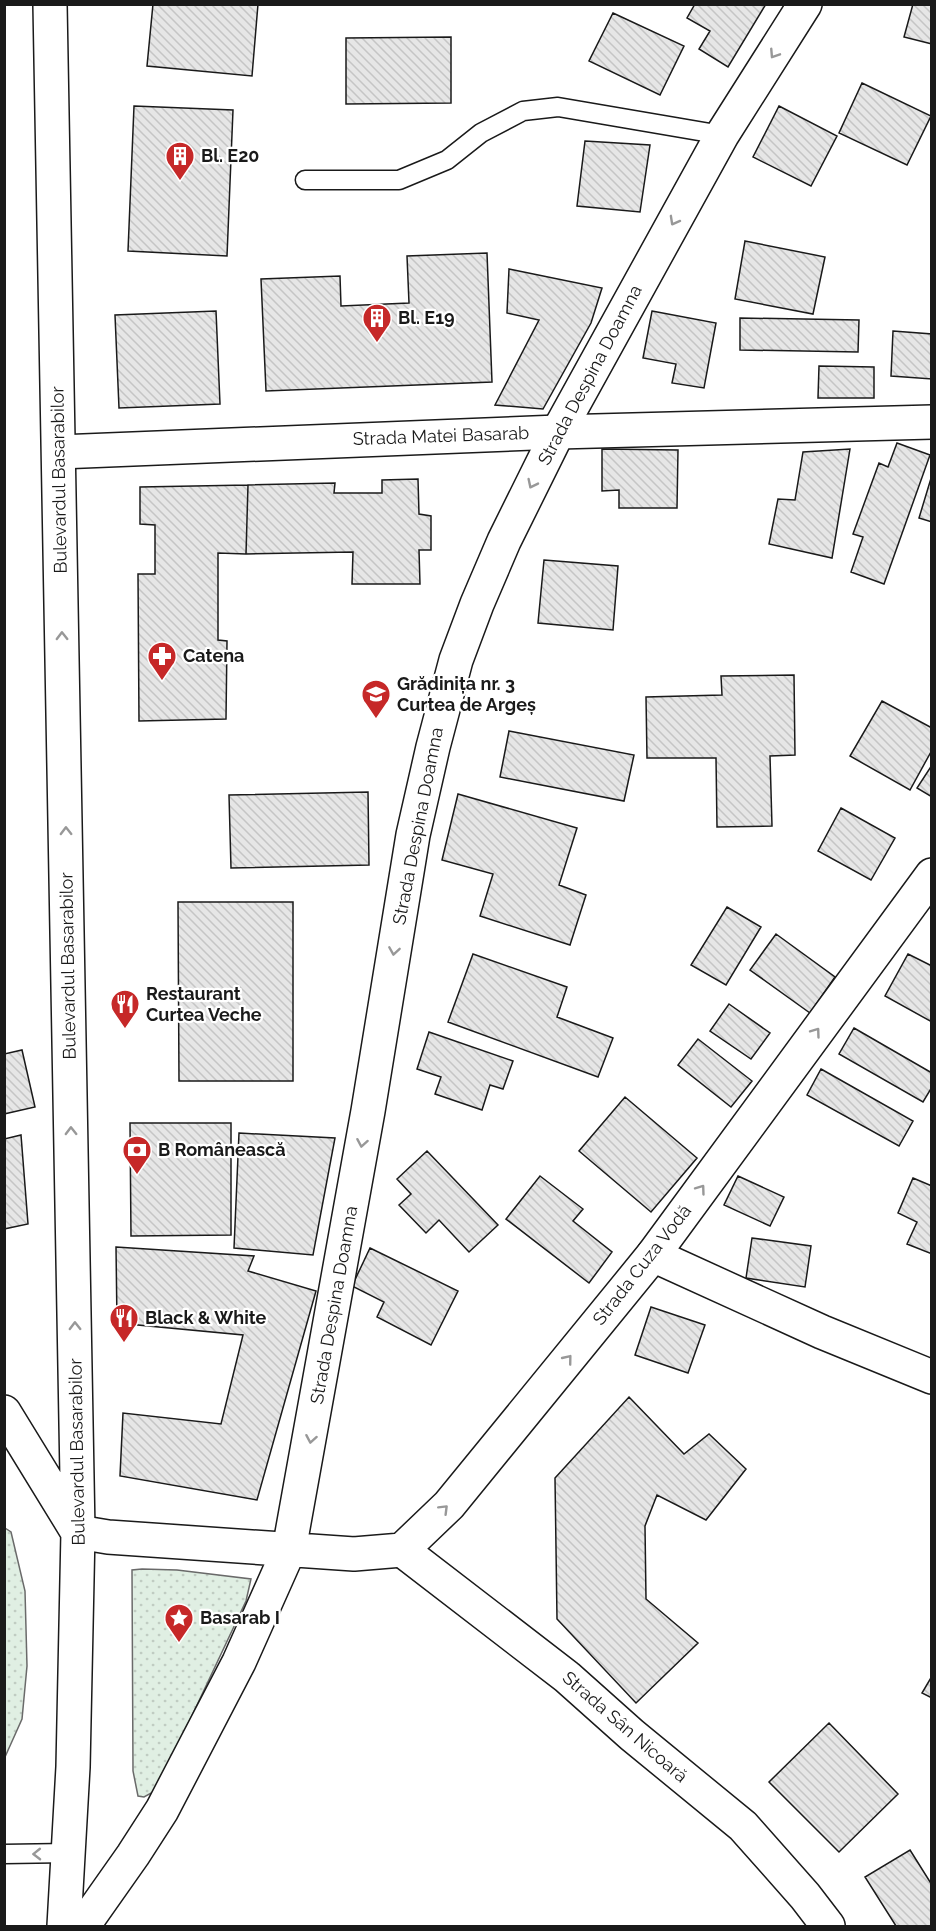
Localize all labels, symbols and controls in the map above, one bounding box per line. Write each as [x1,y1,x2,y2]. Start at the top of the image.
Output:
one-way arrow [770,47,781,58]
building icon: Bl. E20 [164,140,196,182]
place label: Bl. E20 [201,145,259,166]
one-way arrow [670,215,681,226]
street label: Strada Despina Doamna [533,281,646,468]
building icon: Bl. E19 [361,302,393,344]
place label: Bl. E19 [398,307,455,328]
street label: Bulevardul Basarabilor [46,386,71,574]
street label: Strada Matei Basarab [352,422,529,449]
one-way arrow [527,478,539,489]
one-way arrow [56,632,69,641]
pharmacy icon: Catena [146,640,178,682]
place label: Catena [183,645,244,666]
place label: Grădinița nr. 3 Curtea de Argeș [397,673,536,715]
school or university icon: Grădinița nr. 3 Curtea de Argeș [360,678,392,720]
street label: Strada Despina Doamna [388,725,447,926]
one-way arrow [60,827,72,836]
street label: Bulevardul Basarabilor [55,872,80,1060]
one-way arrow [389,946,401,955]
place label: Restaurant Curtea Veche [146,983,262,1025]
restaurant icon: Restaurant Curtea Veche [109,988,141,1030]
one-way arrow [809,1027,820,1038]
one-way arrow [65,1127,77,1136]
bank icon: B Românească [121,1134,153,1176]
one-way arrow [357,1138,369,1148]
place label: B Românească [158,1139,286,1160]
one-way arrow [694,1185,705,1196]
street label: Strada Cuza Vodă [588,1200,695,1329]
street label: Strada Despina Doamna [306,1204,361,1406]
restaurant icon: Black & White [108,1302,140,1344]
place label: Black & White [145,1307,267,1328]
one-way arrow [69,1322,81,1331]
one-way arrow [560,1355,571,1366]
street label: Bulevardul Basarabilor [64,1358,89,1546]
one-way arrow [305,1434,317,1443]
one-way arrow [436,1506,447,1517]
place icon: Basarab I [163,1602,195,1644]
place label: Basarab I [200,1607,280,1628]
street label: Strada Sân Nicoară [559,1667,692,1787]
one-way arrow [32,1848,41,1860]

